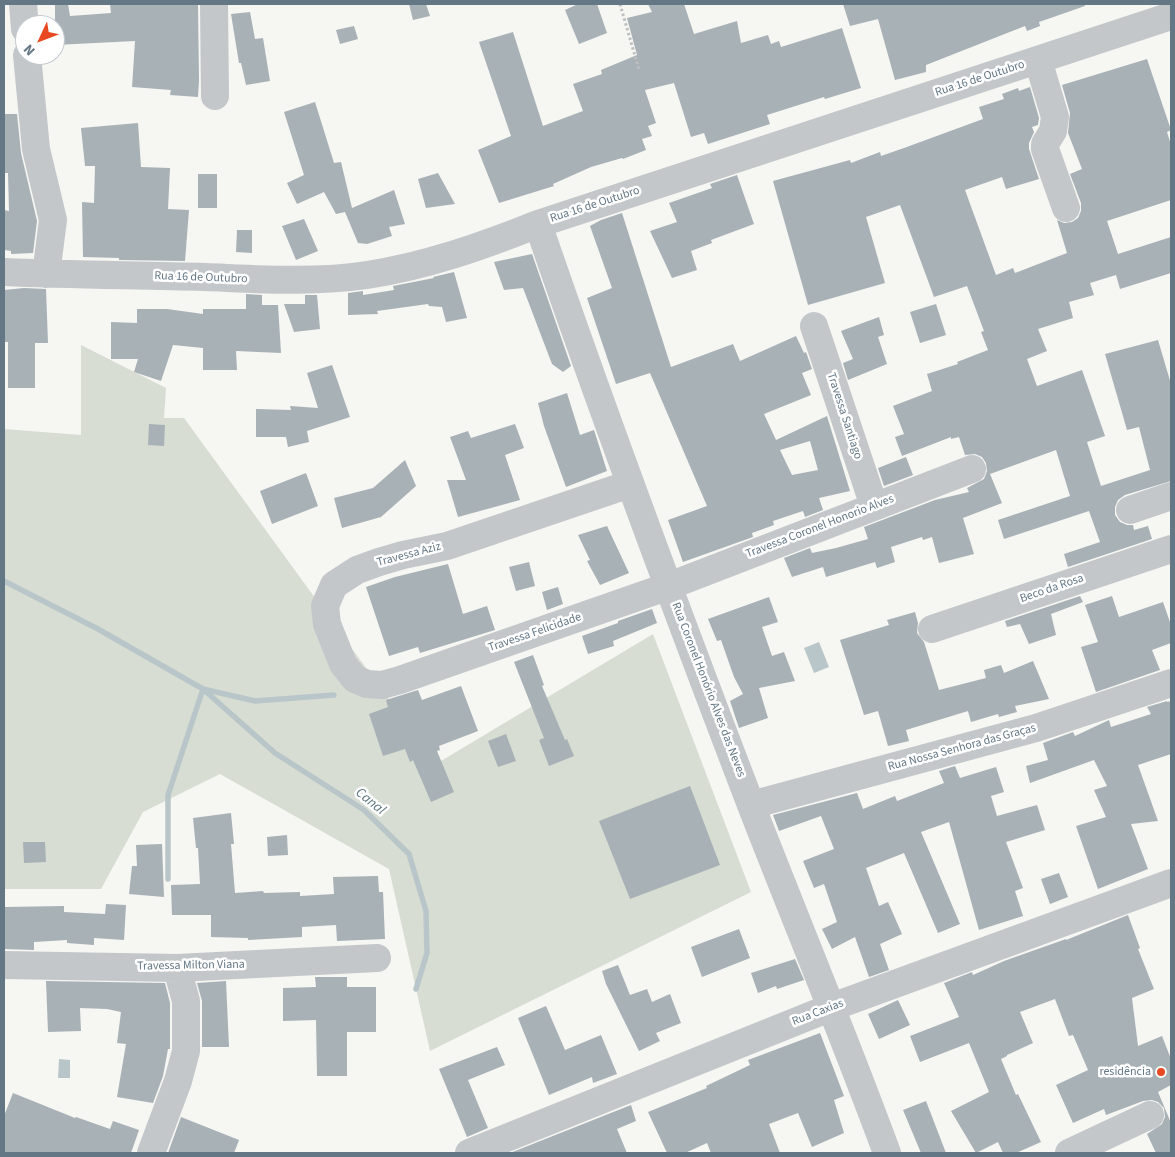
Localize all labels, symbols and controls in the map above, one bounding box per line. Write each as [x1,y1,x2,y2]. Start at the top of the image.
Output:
north arrow [15,15,65,65]
text: N [19,39,40,60]
street label: Rua 16 de Outubro [933,58,1027,100]
street label: Rua 16 de Outubro [548,184,642,226]
street label: Rua 16 de Outubro [154,269,248,287]
street label: Travessa Santiago [823,371,865,461]
street label: Travessa Coronel Honorio Alves [744,492,896,562]
street label: Travessa Aziz [376,540,442,570]
street label: Beco da Rosa [1018,571,1086,607]
street label: Rua Coronel Honório Alves das Neves [668,601,748,779]
street label: Travessa Felicidade [487,610,583,656]
street label: Rua Nossa Senhora das Graças [886,721,1038,775]
water label: Canal [352,785,388,819]
street label: Travessa Milton Viana [137,958,245,974]
street label: Rua Caxias [790,997,846,1029]
place label: residência [1099,1065,1151,1079]
marker: residência [1155,1066,1167,1078]

